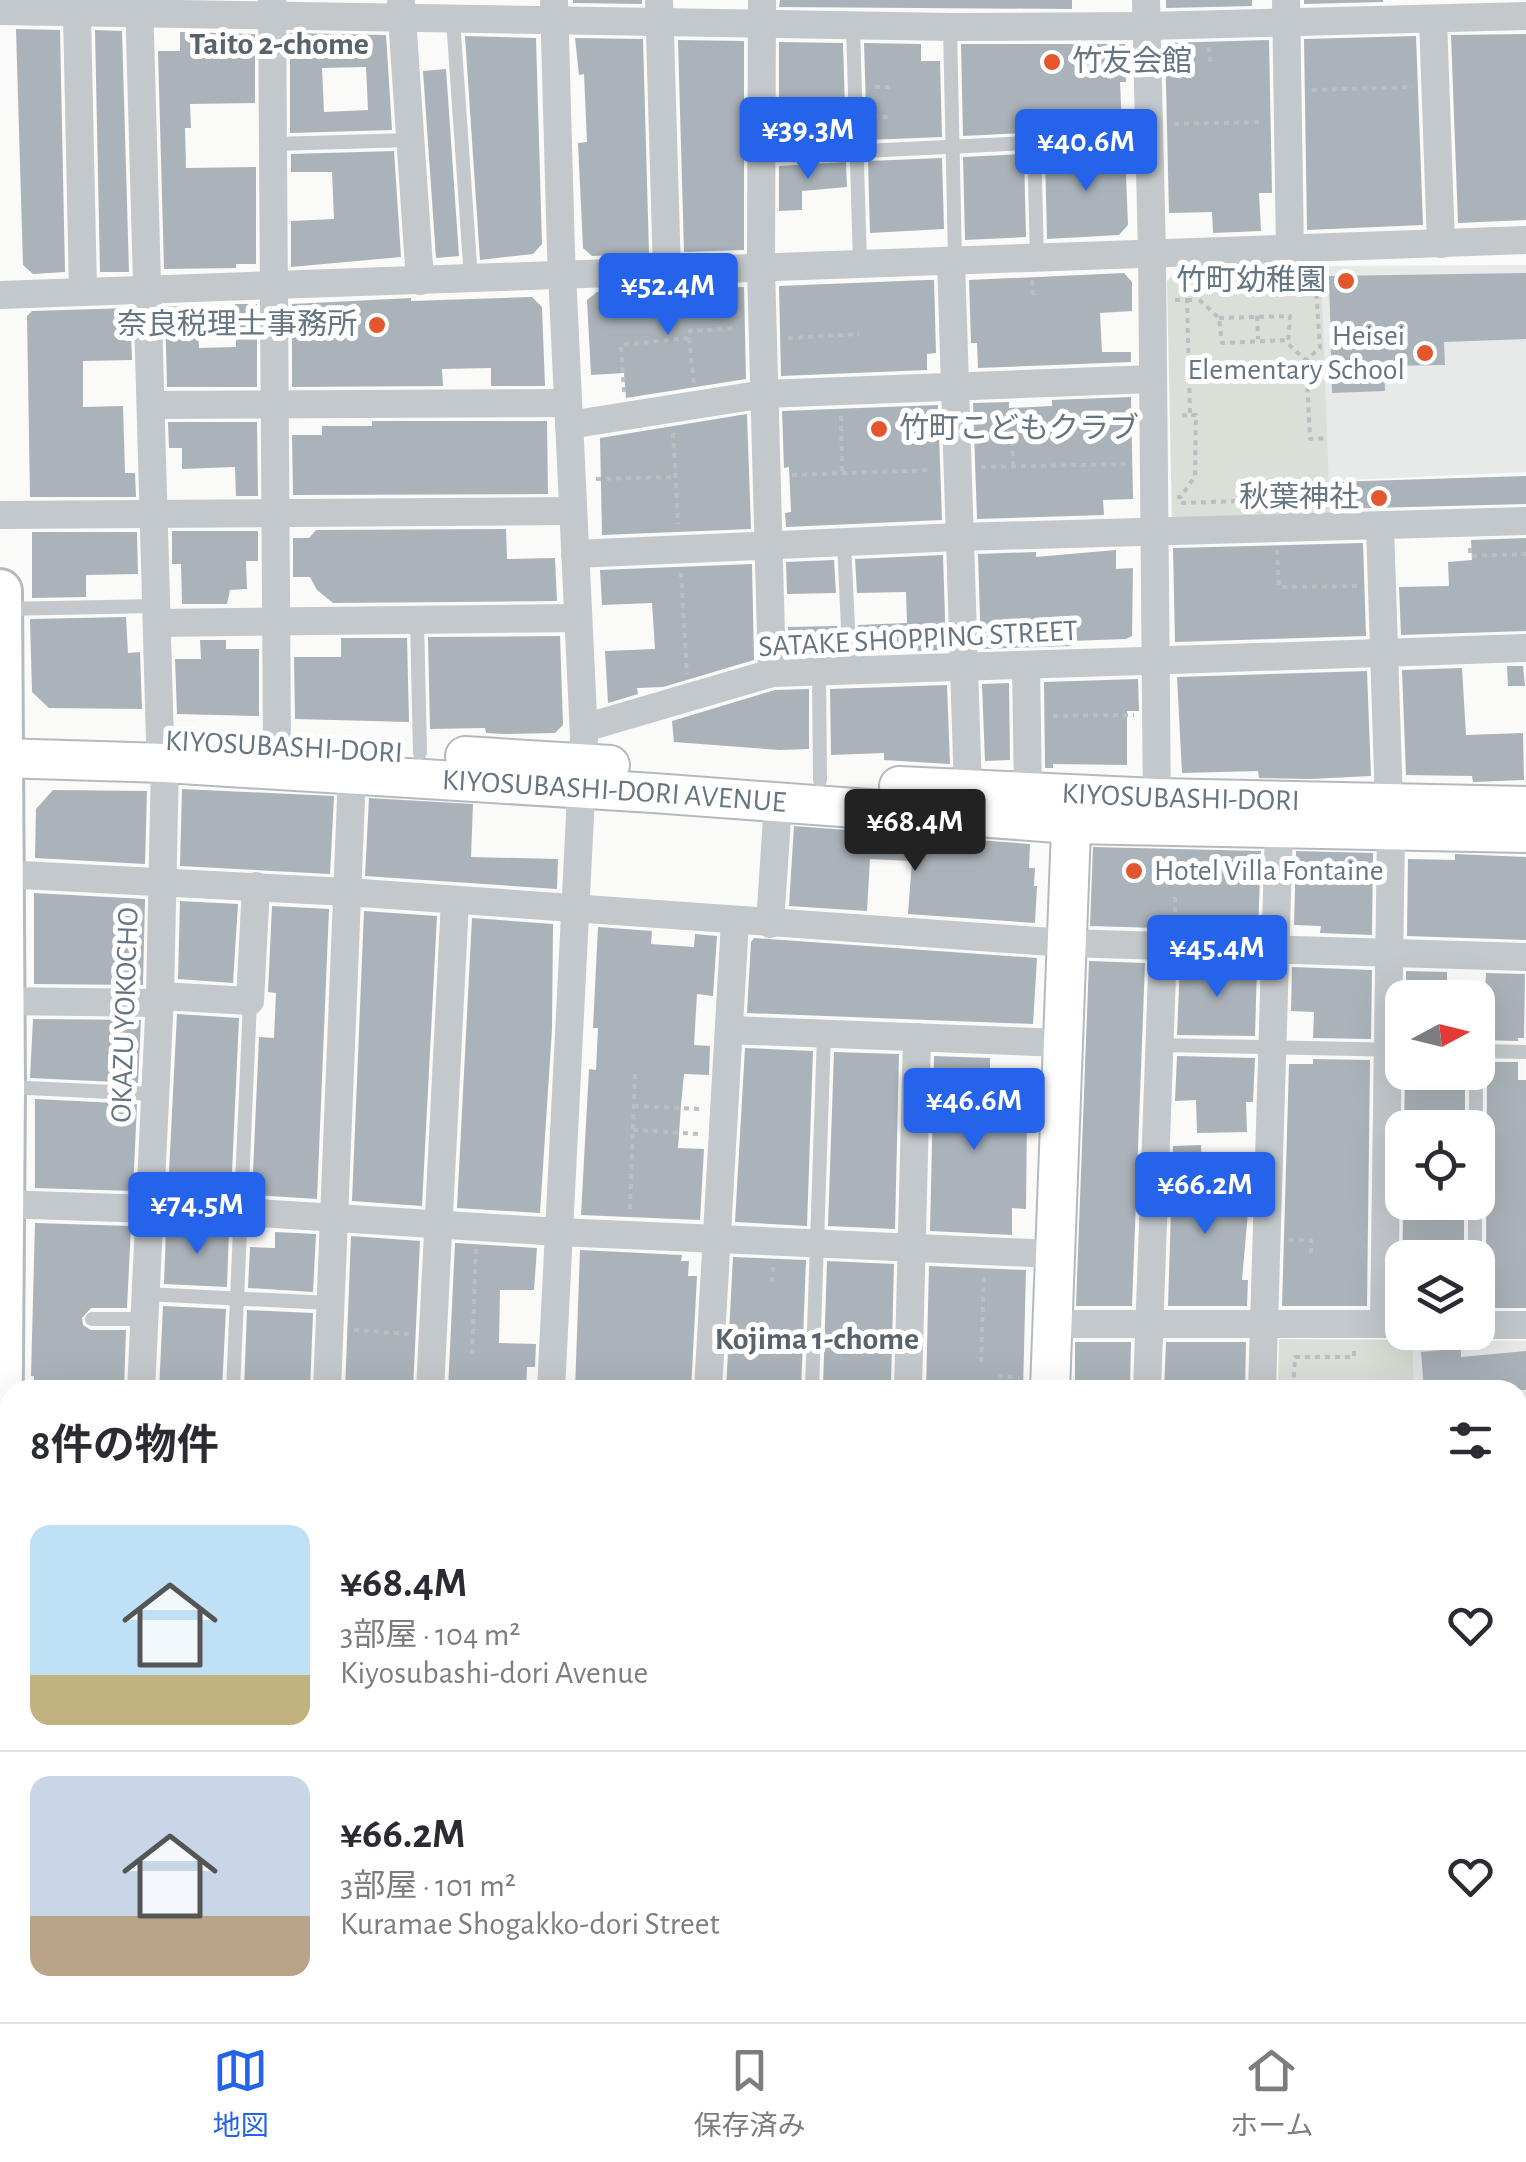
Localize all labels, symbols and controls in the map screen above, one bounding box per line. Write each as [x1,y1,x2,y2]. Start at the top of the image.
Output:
district label: Taito 2-chome [189,28,369,60]
place label: 竹友会館 [1072,45,1192,77]
marker: 竹友会館 [1041,51,1063,73]
pin: ¥39.3M [727,97,889,182]
pin: ¥40.6M [1005,109,1167,194]
text: ¥39.3M [762,113,854,145]
text: ¥40.6M [1037,125,1135,157]
pin: ¥52.4M [587,253,749,338]
place label: 竹町幼稚園 [1176,264,1326,296]
text: ¥52.4M [621,269,715,301]
marker: 竹町幼稚園 [1335,270,1357,292]
place label: 奈良税理士事務所 [117,308,357,340]
marker: 奈良税理士事務所 [366,314,388,336]
place label: Heisei Elementary School [1188,321,1405,385]
marker: Heisei Elementary School [1414,342,1436,364]
place label: 竹町こどもクラブ [899,412,1139,444]
marker: 竹町こどもクラブ [868,418,890,440]
place label: 秋葉神社 [1239,481,1359,513]
marker: 秋葉神社 [1368,487,1390,509]
street label: SATAKE SHOPPING STREET [757,616,1079,662]
street label: KIYOSUBASHI-DORI [164,726,404,768]
street label: KIYOSUBASHI-DORI AVENUE [441,765,787,818]
street label: KIYOSUBASHI-DORI [1061,779,1300,816]
pin: ¥68.4M [834,789,996,874]
text: ¥68.4M [867,805,964,837]
place label: Hotel Villa Fontaine [1154,856,1384,886]
marker: Hotel Villa Fontaine [1123,860,1145,882]
street label: OKAZU YOKOCHO [106,907,144,1123]
pin: ¥45.4M [1136,915,1298,1000]
text: ¥45.4M [1169,931,1265,963]
north arrow [1385,980,1495,1090]
map controls [1385,980,1495,1350]
pin: ¥46.6M [893,1068,1055,1153]
text: ¥46.6M [926,1084,1022,1116]
button: locate [1385,1110,1495,1220]
pin: ¥66.2M [1124,1152,1286,1237]
text: ¥66.2M [1157,1168,1253,1200]
pin: ¥74.5M [116,1172,278,1257]
text: ¥74.5M [150,1188,244,1220]
button: layers [1385,1240,1495,1350]
district label: Kojima 1-chome [715,1323,919,1355]
icon: filters [1443,1413,1498,1468]
text: 8件の物件 [30,1425,219,1467]
text: ¥68.4M [340,1562,467,1604]
icon: home [110,1565,230,1685]
icon: heart [1443,1598,1498,1653]
text: 3部屋 · 104 m² [340,1619,520,1651]
text: Kiyosubashi-dori Avenue [340,1657,648,1689]
text: ¥66.2M [340,1813,466,1855]
icon: home [110,1816,230,1936]
icon: heart [1443,1849,1498,1904]
text: 3部屋 · 101 m² [340,1870,516,1902]
text: Kuramae Shogakko-dori Street [340,1908,720,1940]
tab: 地図 [212,2043,268,2144]
tab: 保存済み [693,2043,805,2144]
tab: ホーム [1230,2043,1314,2144]

